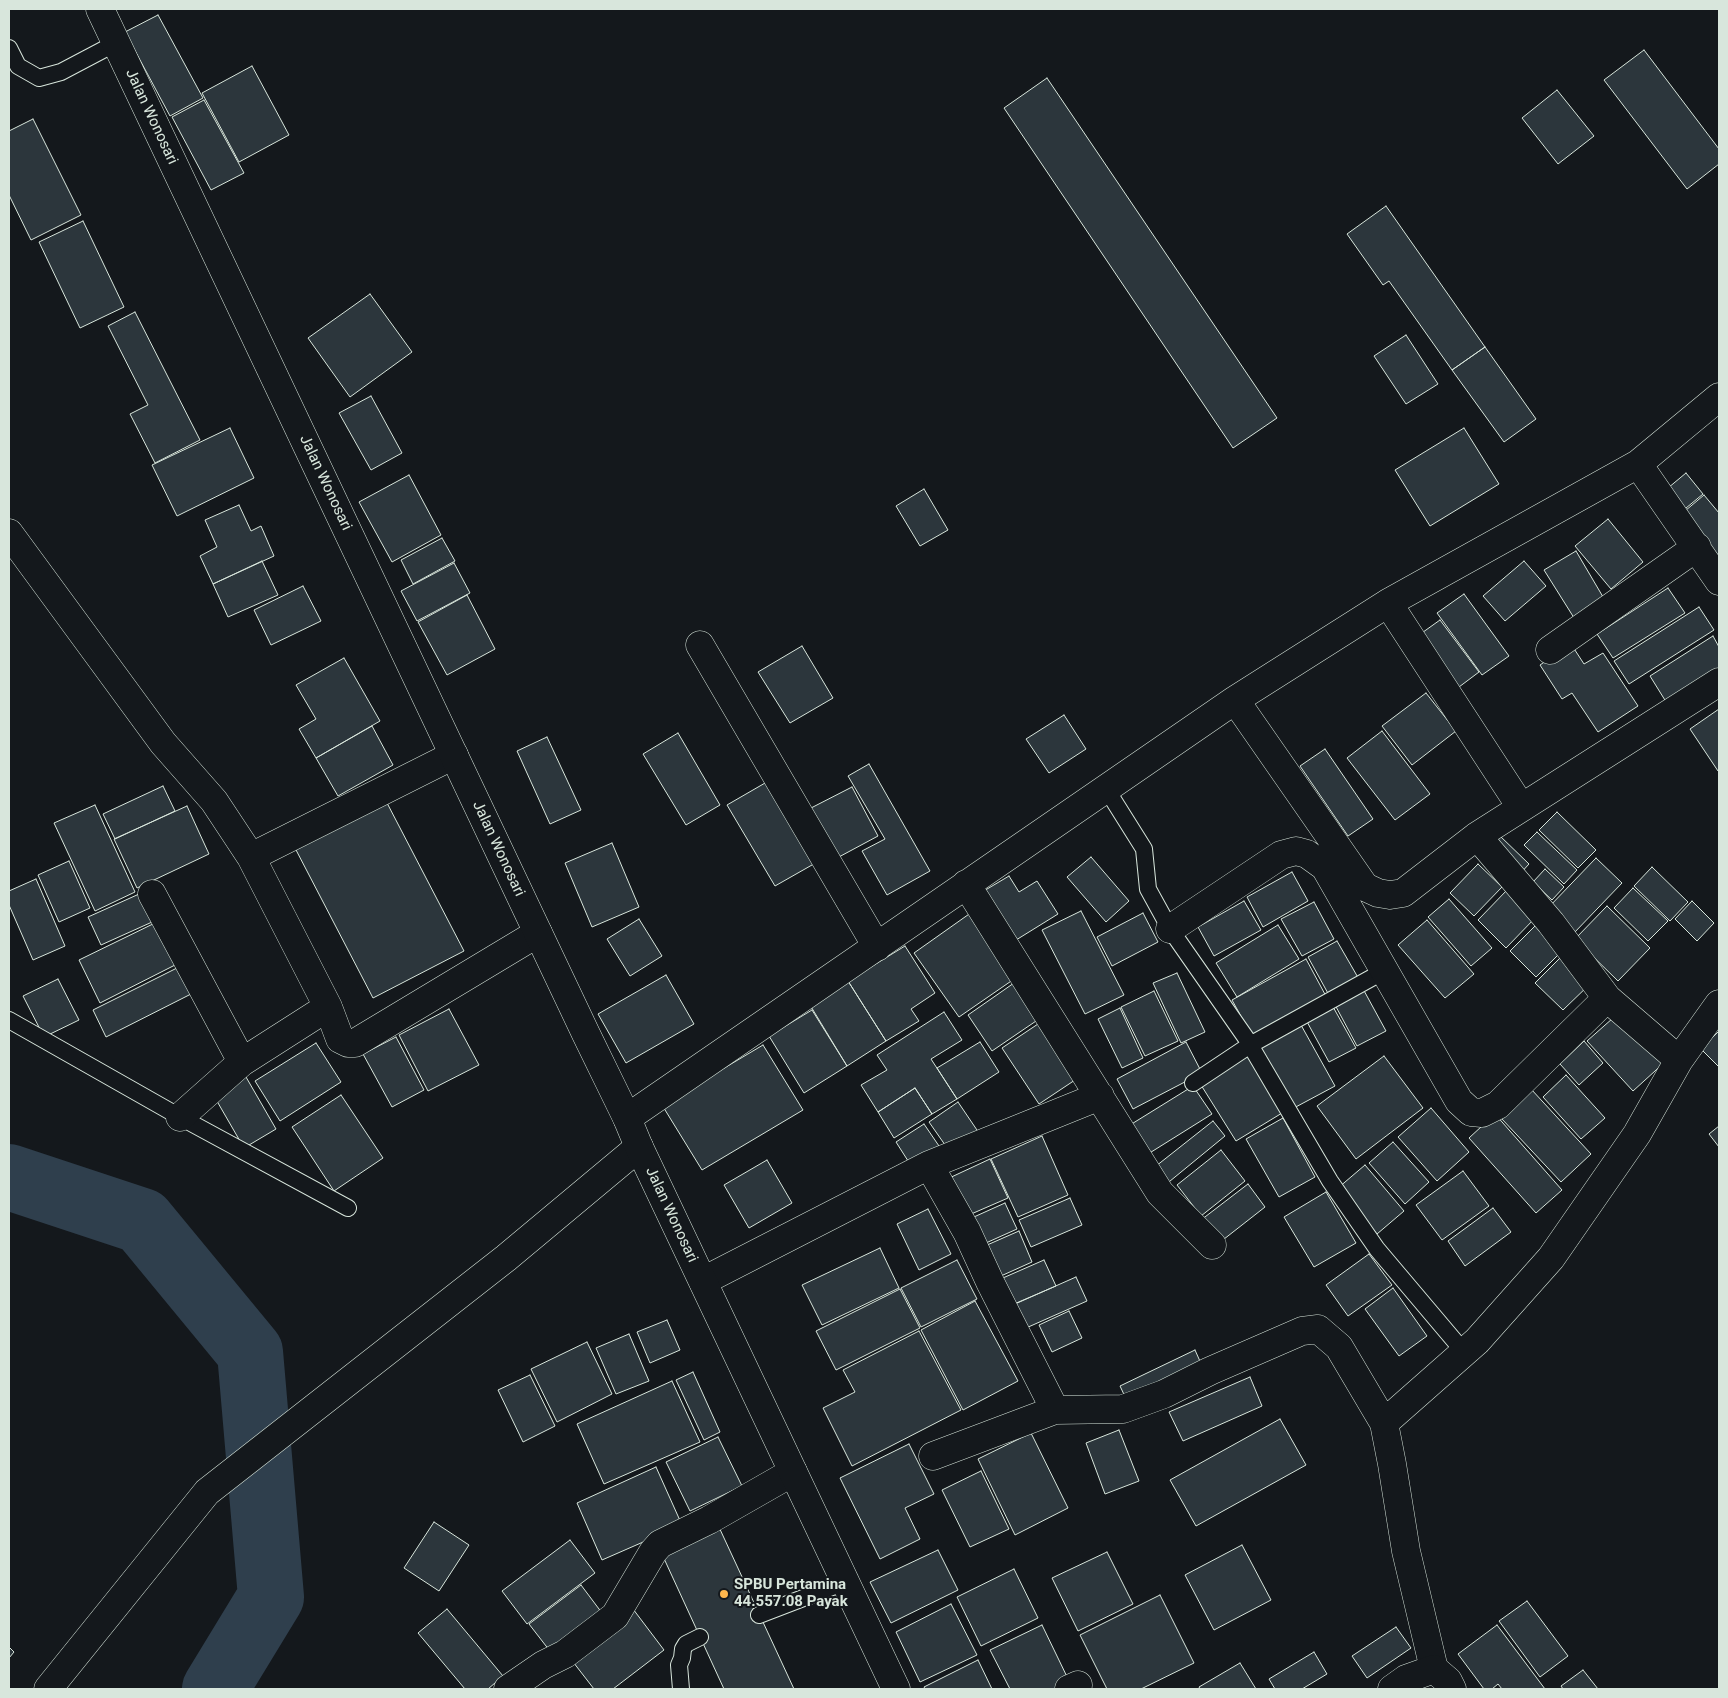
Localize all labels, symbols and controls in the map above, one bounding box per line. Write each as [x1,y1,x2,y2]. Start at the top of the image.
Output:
street label: Jalan Wonosari [121,66,181,168]
street label: Jalan Wonosari [295,432,355,534]
street label: Jalan Wonosari [468,798,528,900]
street label: Jalan Wonosari [641,1164,701,1266]
place label: SPBU Pertamina 44.557.08 Payak [734,1576,848,1611]
marker: SPBU Pertamina 44.557.08 Payak [718,1588,730,1600]

